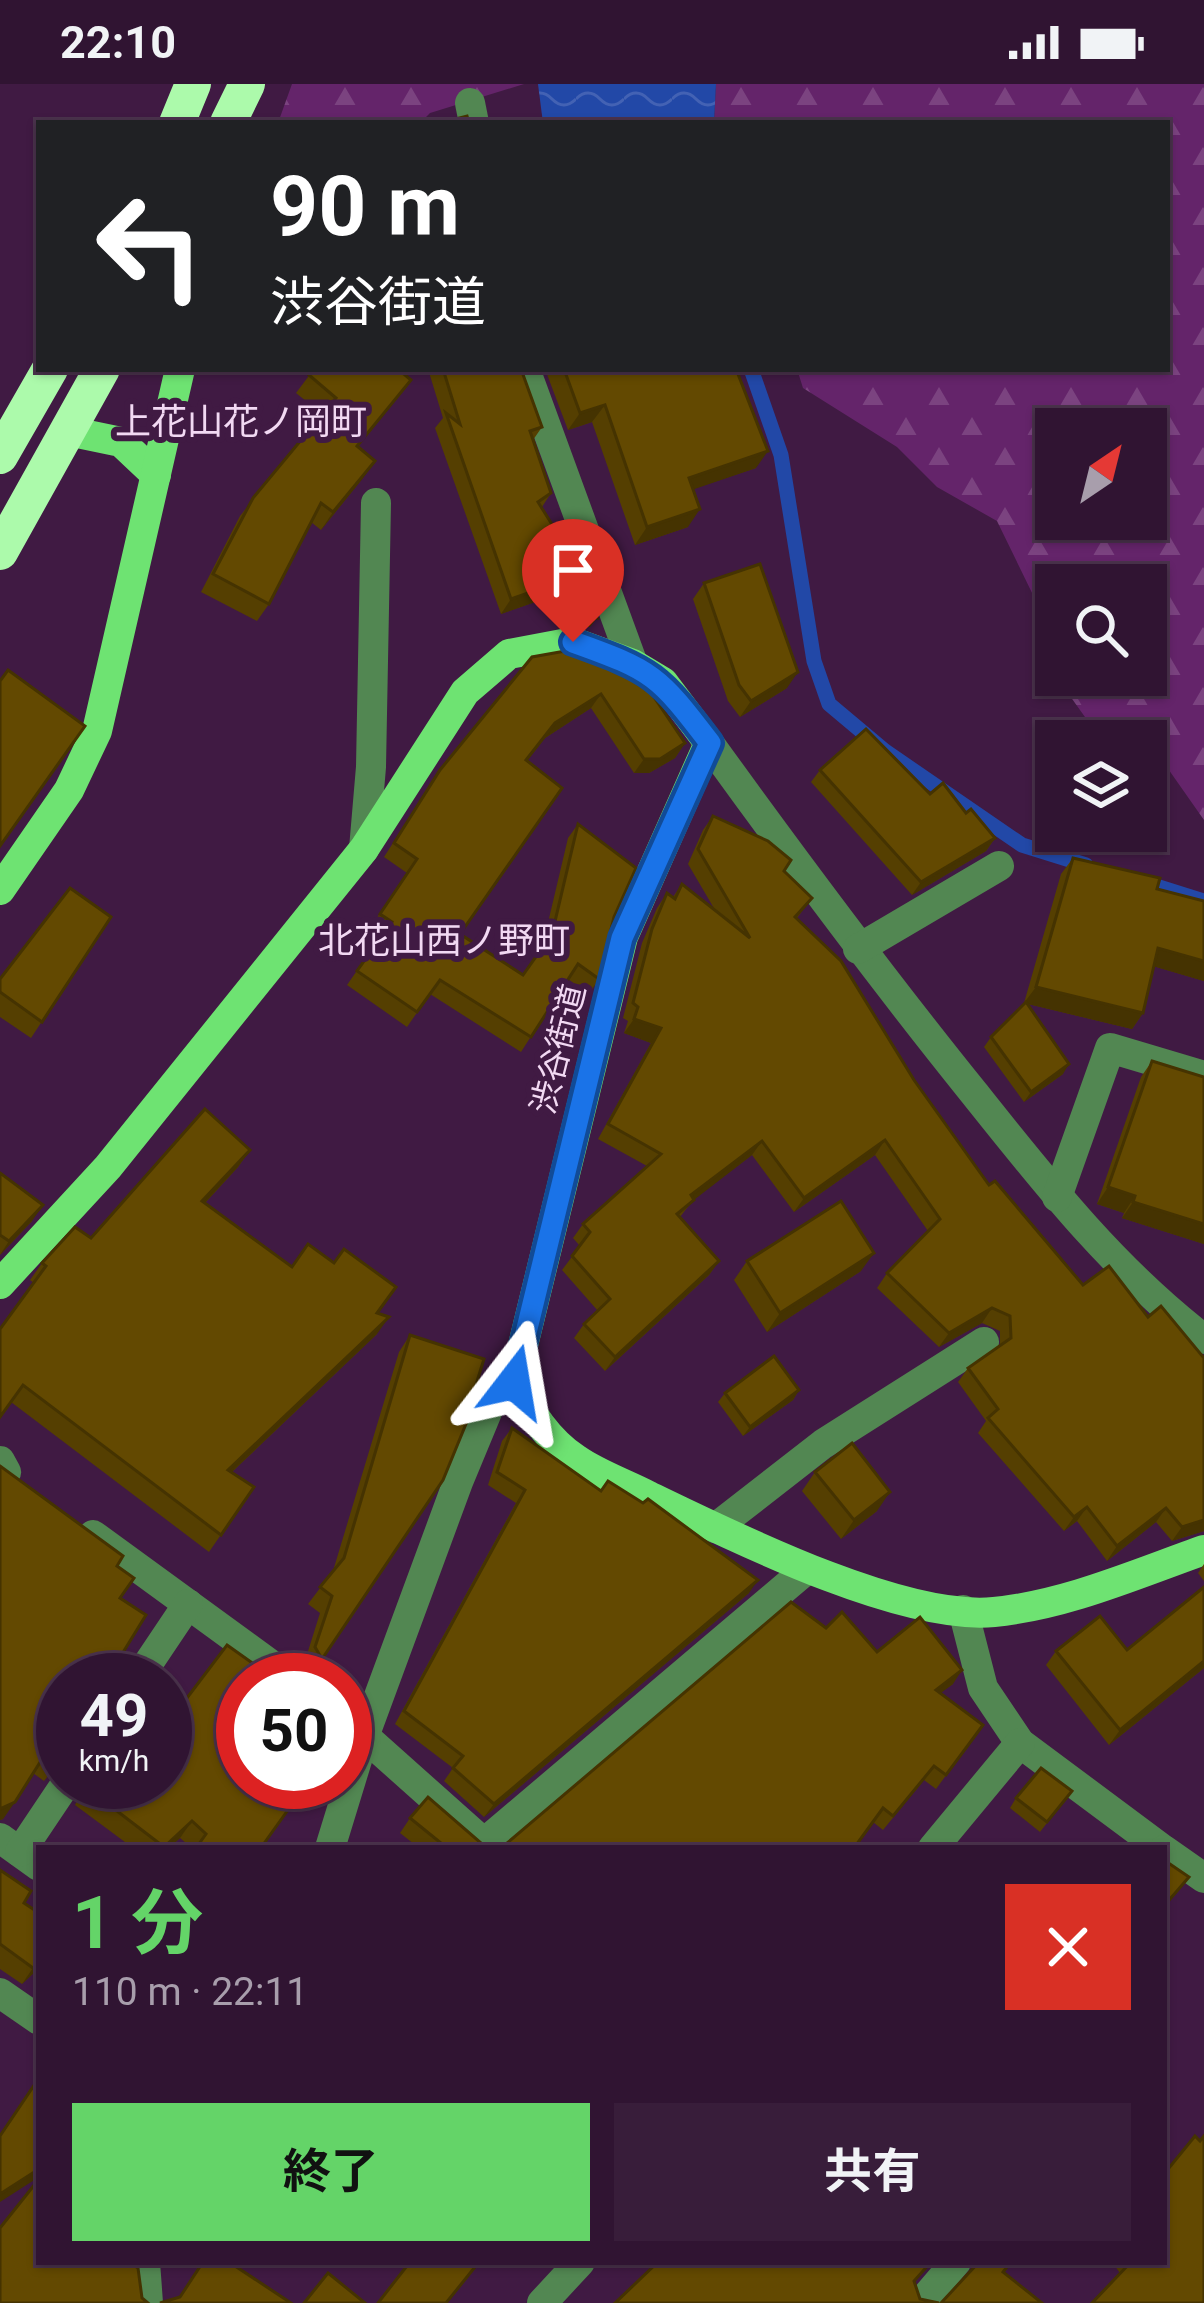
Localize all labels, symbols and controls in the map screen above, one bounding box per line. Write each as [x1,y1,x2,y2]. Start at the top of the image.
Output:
text: 22:10 [60,16,176,69]
text: 90 m [270,157,460,256]
icon: left [72,168,228,324]
text: 渋谷街道 [270,271,486,334]
district label: 上花山花ノ岡町 [115,401,367,443]
north arrow [1035,408,1167,540]
map controls [1035,408,1167,852]
pin [522,519,624,642]
icon: arrive [540,537,606,603]
button: search [1035,564,1167,696]
button: layers [1035,720,1167,852]
district label: 北花山西ノ野町 [318,920,570,962]
street label: 渋谷街道 [523,980,593,1118]
position arrow [451,1319,577,1445]
speed limit sign: 50 [216,1653,372,1809]
text: 49 [80,1680,148,1751]
text: km/h [79,1743,149,1778]
text: 1 分 [72,1881,203,1966]
button: close [1005,1884,1131,2010]
text: 110 m · 22:11 [72,1969,308,2015]
button: 終了 [72,2103,590,2241]
button: 共有 [614,2103,1131,2241]

